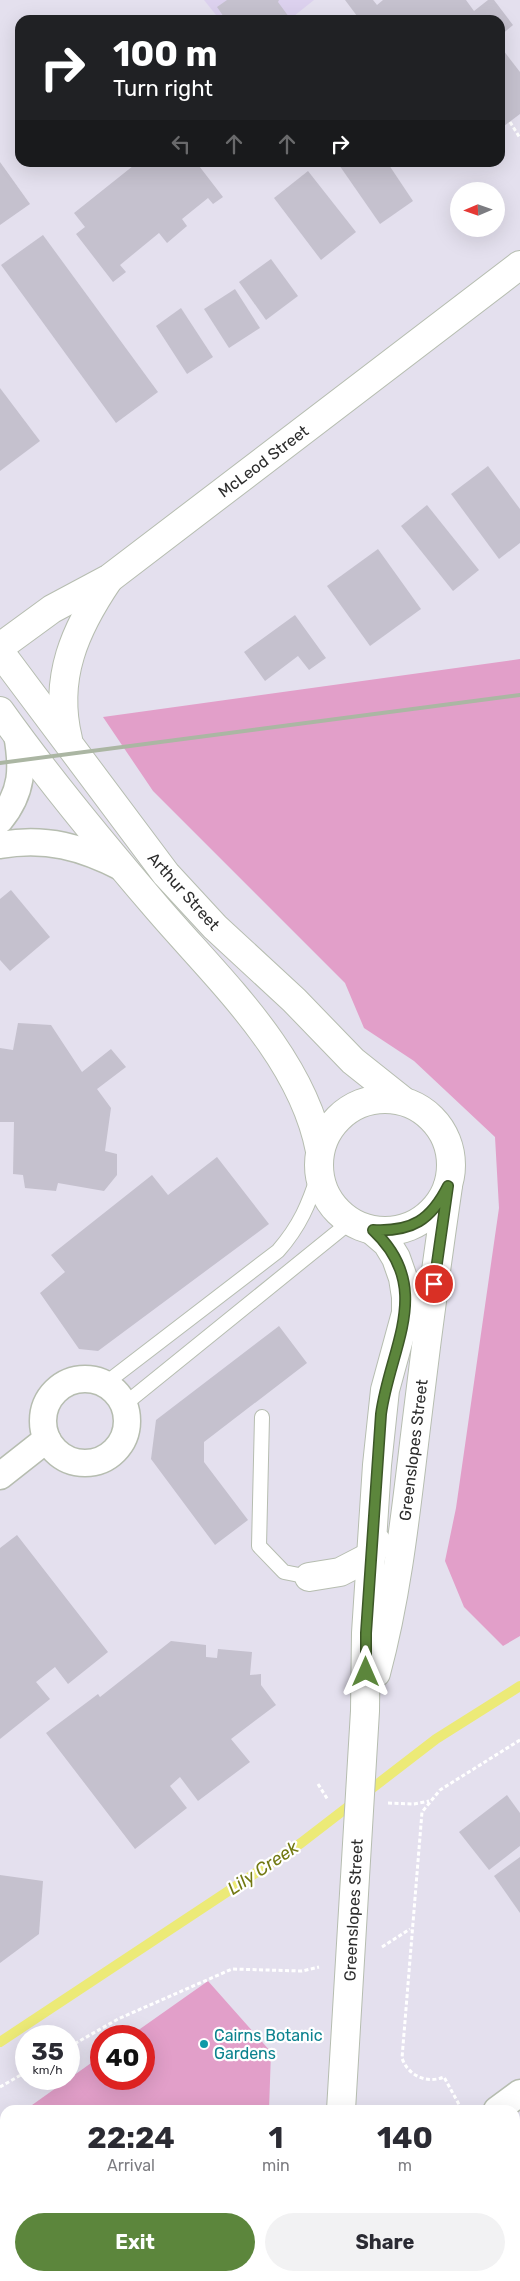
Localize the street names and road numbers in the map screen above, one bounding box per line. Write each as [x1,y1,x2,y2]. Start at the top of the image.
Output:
street label: McLeod Street [214,421,312,502]
street label: Arthur Street [144,848,224,934]
street label: Greenslopes Street [395,1378,432,1522]
street label: Greenslopes Street [340,1838,367,1982]

